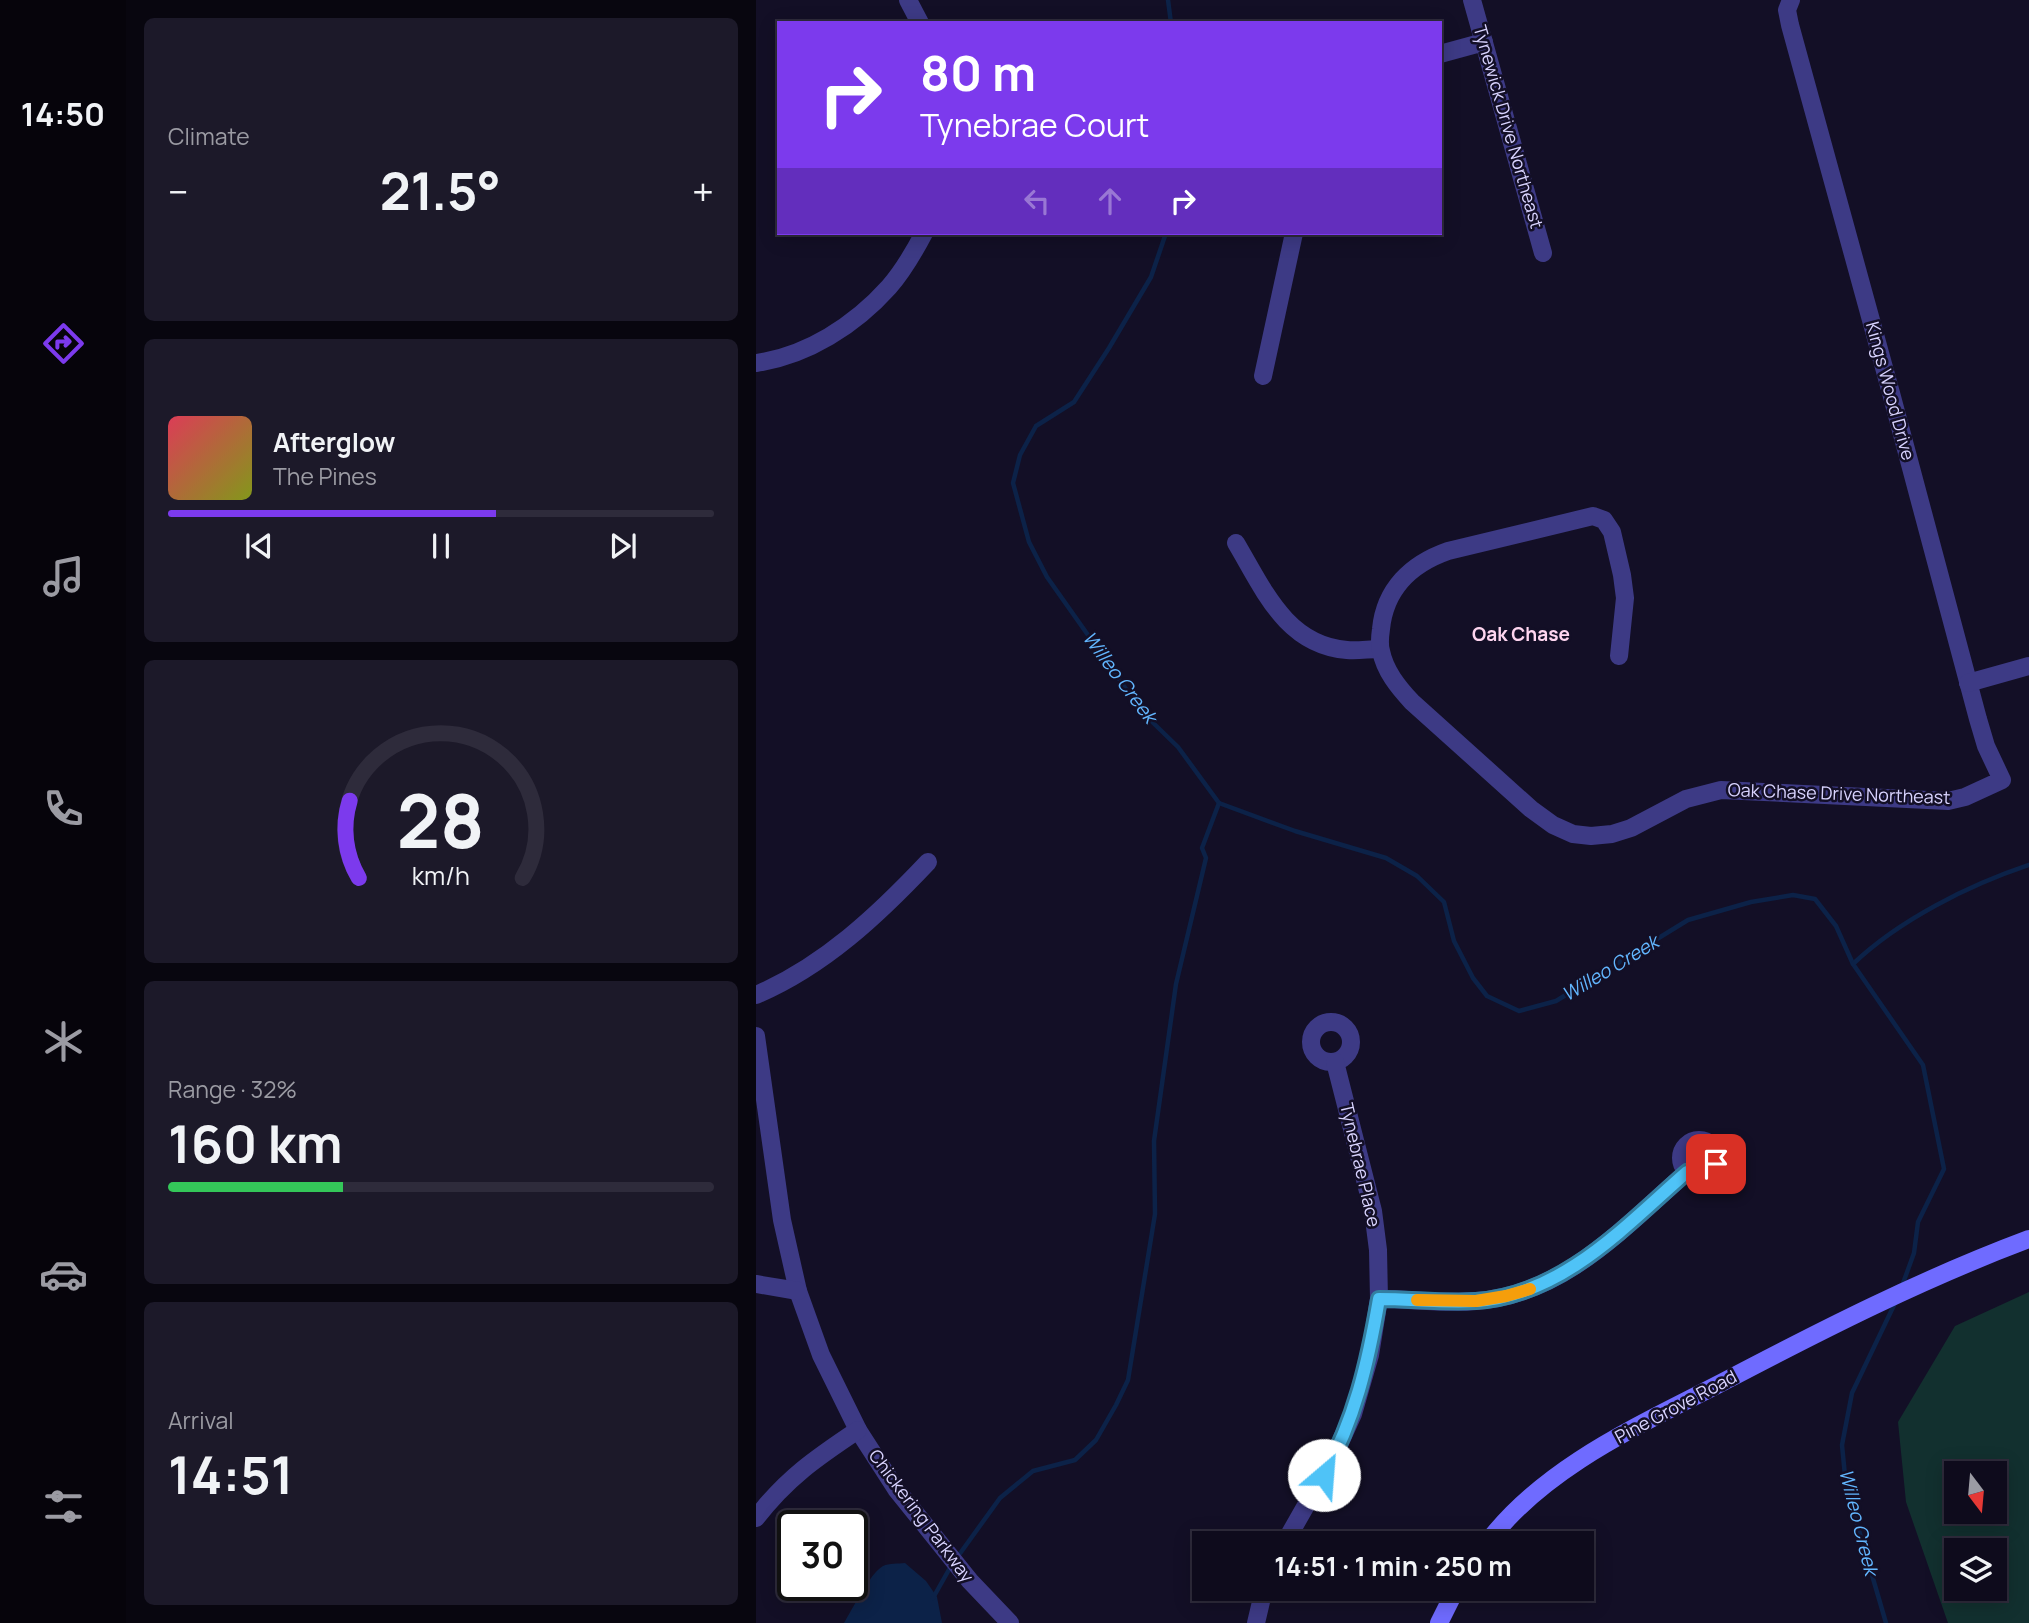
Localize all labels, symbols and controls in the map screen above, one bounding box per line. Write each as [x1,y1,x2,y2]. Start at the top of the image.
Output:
street label: Tynewick Drive Northeast [1468,22,1549,231]
text: 80 m [920,39,1036,106]
icon: right [805,49,896,140]
text: 14:50 [21,92,105,136]
text: Tynebrae Court [920,103,1149,147]
text: Climate [168,120,250,152]
text: 21.5° [380,155,501,226]
text: − [168,165,189,217]
text: + [692,165,714,217]
icon: left [1018,182,1056,220]
icon: ahead [1091,182,1129,220]
icon: right [1164,182,1202,220]
icon: directions [39,319,88,368]
street label: Kings Wood Drive [1861,319,1921,463]
text: Afterglow [273,424,395,460]
text: The Pines [273,460,377,492]
icon: previous [240,527,278,565]
icon: pause [422,527,460,565]
icon: next [604,527,642,565]
icon: music [39,552,88,601]
district label: Oak Chase [1472,621,1570,647]
water label: Willeo Creek [1077,626,1165,730]
text: 28 [397,770,485,870]
street label: Oak Chase Drive Northeast [1727,777,1951,809]
icon: phone [39,784,88,833]
text: km/h [412,857,470,892]
water label: Willeo Creek [1557,928,1666,1007]
icon: climate [39,1017,88,1066]
text: Range · 32% [168,1073,297,1105]
street label: Tynebrae Place [1335,1101,1387,1229]
text: 160 km [168,1108,342,1179]
pin [1686,1134,1746,1194]
icon: arrive [1697,1145,1735,1183]
icon: car [39,1250,88,1299]
street label: Pine Grove Road [1610,1364,1741,1448]
text: Arrival [168,1404,234,1436]
position arrow [1287,1438,1361,1512]
text: 14:51 [168,1439,293,1510]
street label: Chickering Parkway [864,1444,980,1587]
north arrow [1944,1461,2007,1524]
map controls [1944,1461,2007,1601]
water label: Willeo Creek [1833,1466,1885,1580]
icon: filters [39,1482,88,1531]
speed limit sign: 30 [777,1510,868,1601]
button: layers [1944,1538,2007,1601]
text: 14:51 · 1 min · 250 m [1274,1548,1512,1584]

